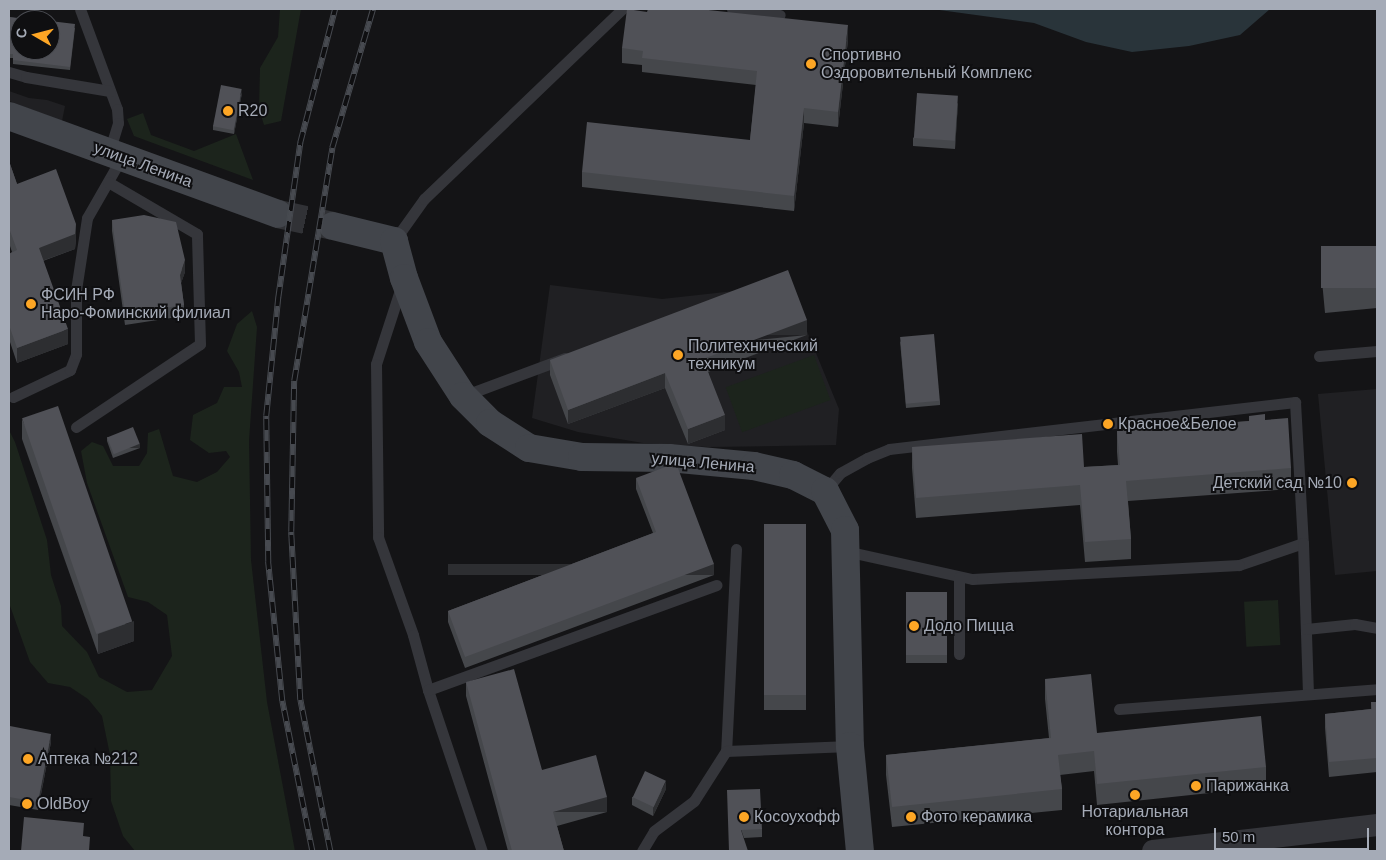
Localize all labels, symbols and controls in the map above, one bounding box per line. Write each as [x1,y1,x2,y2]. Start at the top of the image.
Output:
north arrow [10,10,60,60]
text: С [13,27,30,39]
place label: Спортивно Оздоровительный Комплекс [821,45,1032,83]
marker: Спортивно Оздоровительный Комплекс [805,58,817,70]
place label: R20 [238,101,267,121]
marker: R20 [222,105,234,117]
street label: улица Ленина [91,138,195,192]
place label: ФСИН РФ Наро-Фоминский филиал [41,285,230,323]
marker: ФСИН РФ Наро-Фоминский филиал [25,298,37,310]
place label: Политехнический техникум [688,336,818,374]
marker: Политехнический техникум [672,349,684,361]
place label: Красное&Белое [1118,414,1237,434]
marker: Красное&Белое [1102,418,1114,430]
street label: улица Ленина [651,449,755,477]
place label: Детский сад №10 [1213,473,1342,493]
marker: Детский сад №10 [1346,477,1358,489]
place label: Додо Пицца [924,616,1014,636]
marker: Додо Пицца [908,620,920,632]
place label: Аптека №212 [38,749,138,769]
marker: Аптека №212 [22,753,34,765]
place label: Парижанка [1206,776,1289,796]
marker: Парижанка [1190,780,1202,792]
marker: Нотариальная контора [1129,789,1141,801]
place label: OldBoy [37,794,89,814]
marker: OldBoy [21,798,33,810]
place label: Нотариальная контора [1082,802,1188,840]
place label: Косоухофф [754,807,840,827]
place label: Фото керамика [921,807,1032,827]
marker: Косоухофф [738,811,750,823]
marker: Фото керамика [905,811,917,823]
scale bar [1216,818,1371,850]
text: 50 m [1222,828,1255,845]

